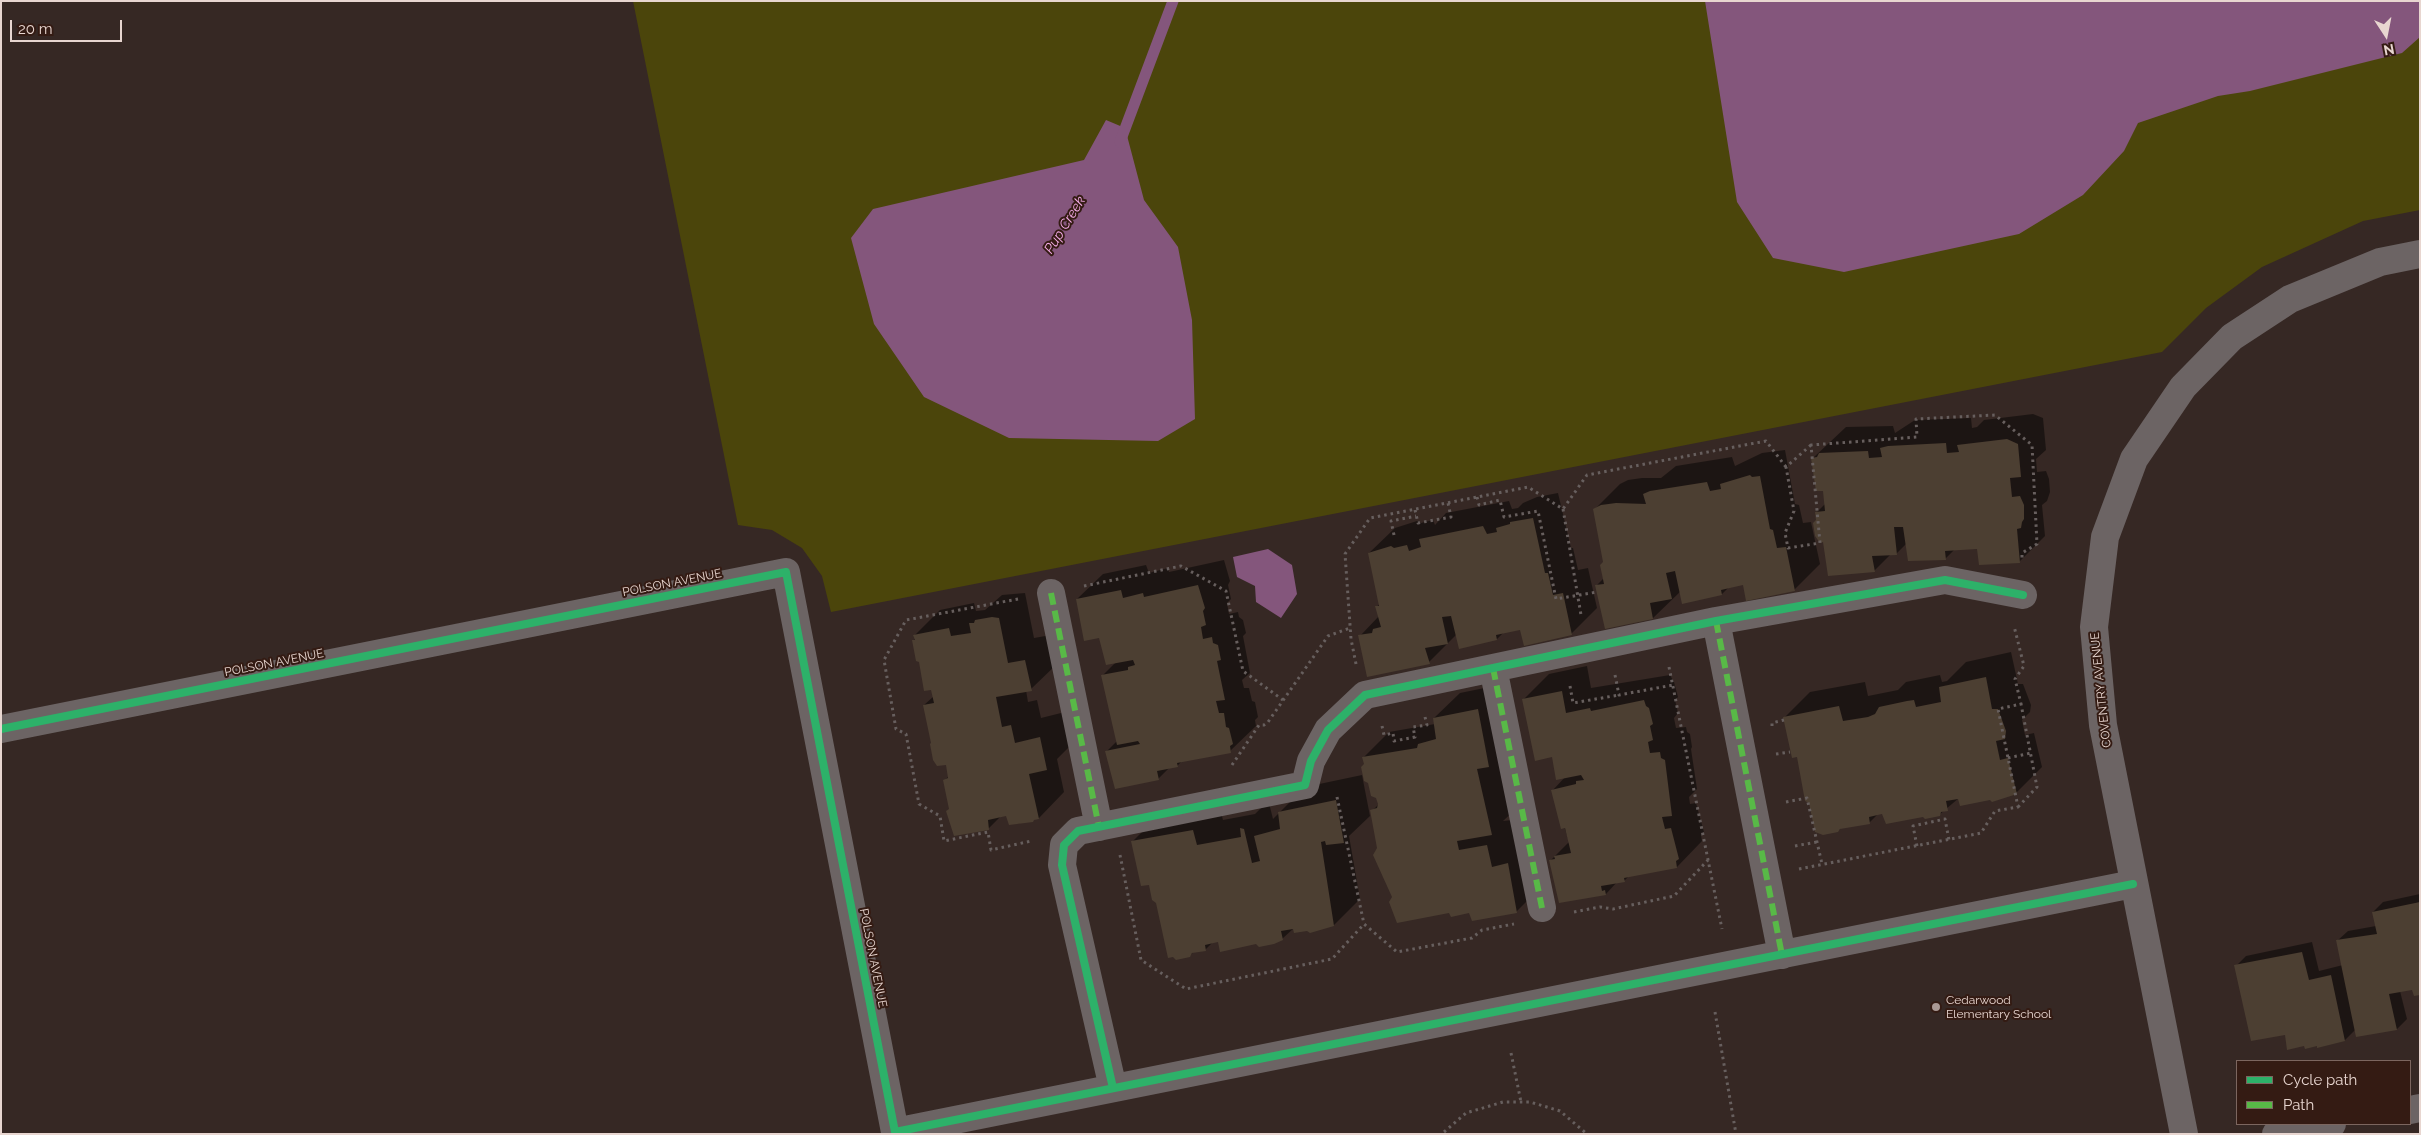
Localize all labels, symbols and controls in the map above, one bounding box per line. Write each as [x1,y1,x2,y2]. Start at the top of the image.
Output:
scale bar [12,10,125,42]
north arrow [2361,10,2411,60]
text: 20 m [18,20,53,38]
text: N [2382,41,2396,59]
water label: Pup Creek [1041,193,1089,257]
street label: POLSON AVENUE [621,566,723,600]
street label: COVENTRY AVENUE [2088,632,2114,748]
street label: POLSON AVENUE [223,646,325,680]
street label: POLSON AVENUE [856,907,890,1009]
place label: Cedarwood Elementary School [1946,993,2051,1021]
marker: Cedarwood Elementary School [1930,1001,1942,1013]
legend [2236,1060,2411,1125]
text: Cycle path [2283,1071,2357,1089]
text: Path [2283,1096,2314,1114]

